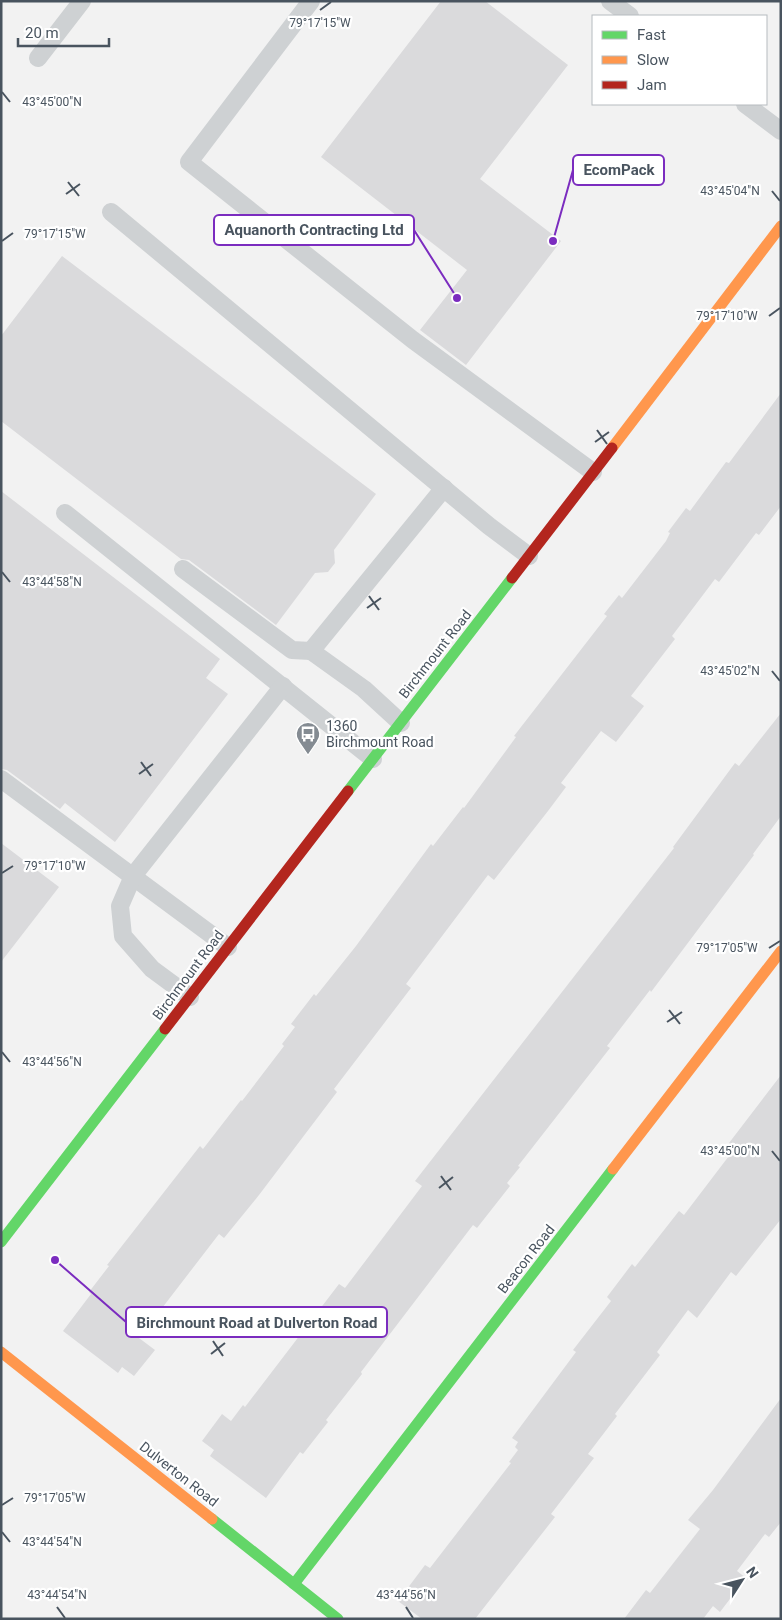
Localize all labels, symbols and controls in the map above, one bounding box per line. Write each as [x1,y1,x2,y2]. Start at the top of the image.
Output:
scale bar [18,15,109,47]
legend [592,15,767,105]
text: 79°17'15"W [289,16,351,30]
text: 20 m [25,24,59,42]
text: Fast [637,26,666,44]
text: Slow [637,51,669,69]
text: Jam [637,76,667,94]
text: 43°45'00"N [22,95,82,109]
callout: EcomPack [573,155,664,185]
text: EcomPack [583,161,655,179]
text: 43°45'04"N [700,184,760,198]
callout: Aquanorth Contracting Ltd [214,215,414,245]
text: Aquanorth Contracting Ltd [224,221,404,239]
text: 79°17'15"W [24,227,86,241]
text: 79°17'10"W [696,309,758,323]
text: 43°44'58"N [22,575,82,589]
street label: Birchmount Road [396,607,474,701]
text: 43°45'02"N [700,664,760,678]
place label: 1360 Birchmount Road [326,718,434,750]
bus stop icon: 1360 Birchmount Road [295,721,321,755]
text: 79°17'10"W [24,859,86,873]
street label: Birchmount Road [149,927,227,1023]
text: 79°17'05"W [696,941,758,955]
text: 43°44'56"N [22,1055,82,1069]
text: 43°45'00"N [700,1144,760,1158]
street label: Beacon Road [494,1222,558,1296]
callout: Birchmount Road at Dulverton Road [126,1307,387,1337]
text: Birchmount Road at Dulverton Road [137,1314,377,1332]
street label: Dulverton Road [137,1438,221,1510]
text: 79°17'05"W [24,1491,86,1505]
text: 43°44'54"N [22,1535,82,1549]
north arrow [717,1555,767,1605]
text: N [743,1564,762,1581]
text: 43°44'54"N [27,1588,87,1602]
text: 43°44'56"N [376,1588,436,1602]

